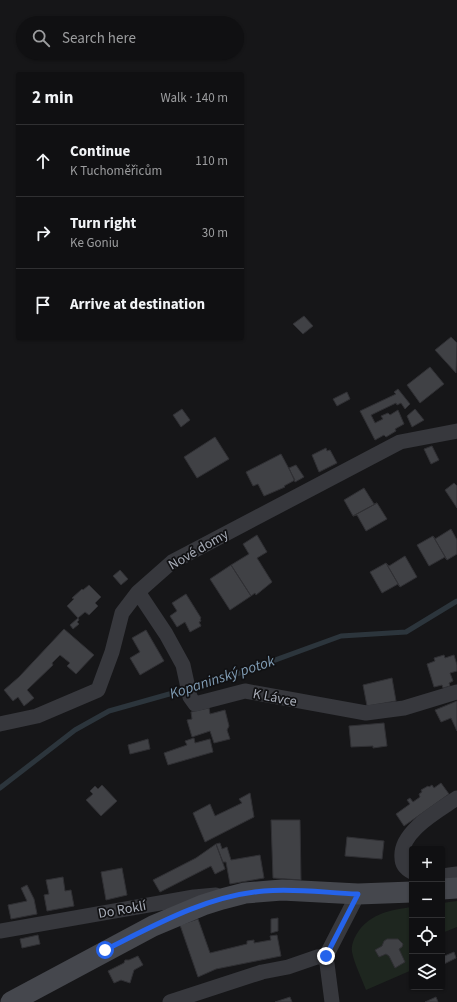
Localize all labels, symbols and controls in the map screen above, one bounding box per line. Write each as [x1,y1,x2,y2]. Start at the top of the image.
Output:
search box [16,16,244,60]
icon: search [30,27,52,49]
text: Search here [62,28,136,49]
text: 2 min [32,86,73,110]
text: Walk · 140 m [160,89,228,107]
text: Continue [70,141,130,162]
icon: ahead [32,150,54,172]
text: 110 m [195,152,228,170]
text: K Tuchoměřicům [70,162,162,180]
text: Turn right [70,213,136,234]
icon: right [32,222,54,244]
text: 30 m [202,224,228,242]
text: Ke Goniu [70,234,119,252]
icon: arrive [32,294,54,316]
text: Arrive at destination [70,294,205,315]
street label: Nové domy [165,524,233,575]
water label: Kopaninský potok [167,650,278,704]
street label: K Lávce [251,684,299,712]
map controls [409,846,445,990]
button: + [409,846,445,882]
button: − [409,882,445,918]
street label: Do Roklí [97,896,148,924]
button: locate [409,918,445,954]
route start [96,941,114,959]
route end [317,947,335,965]
button: layers [409,954,445,990]

